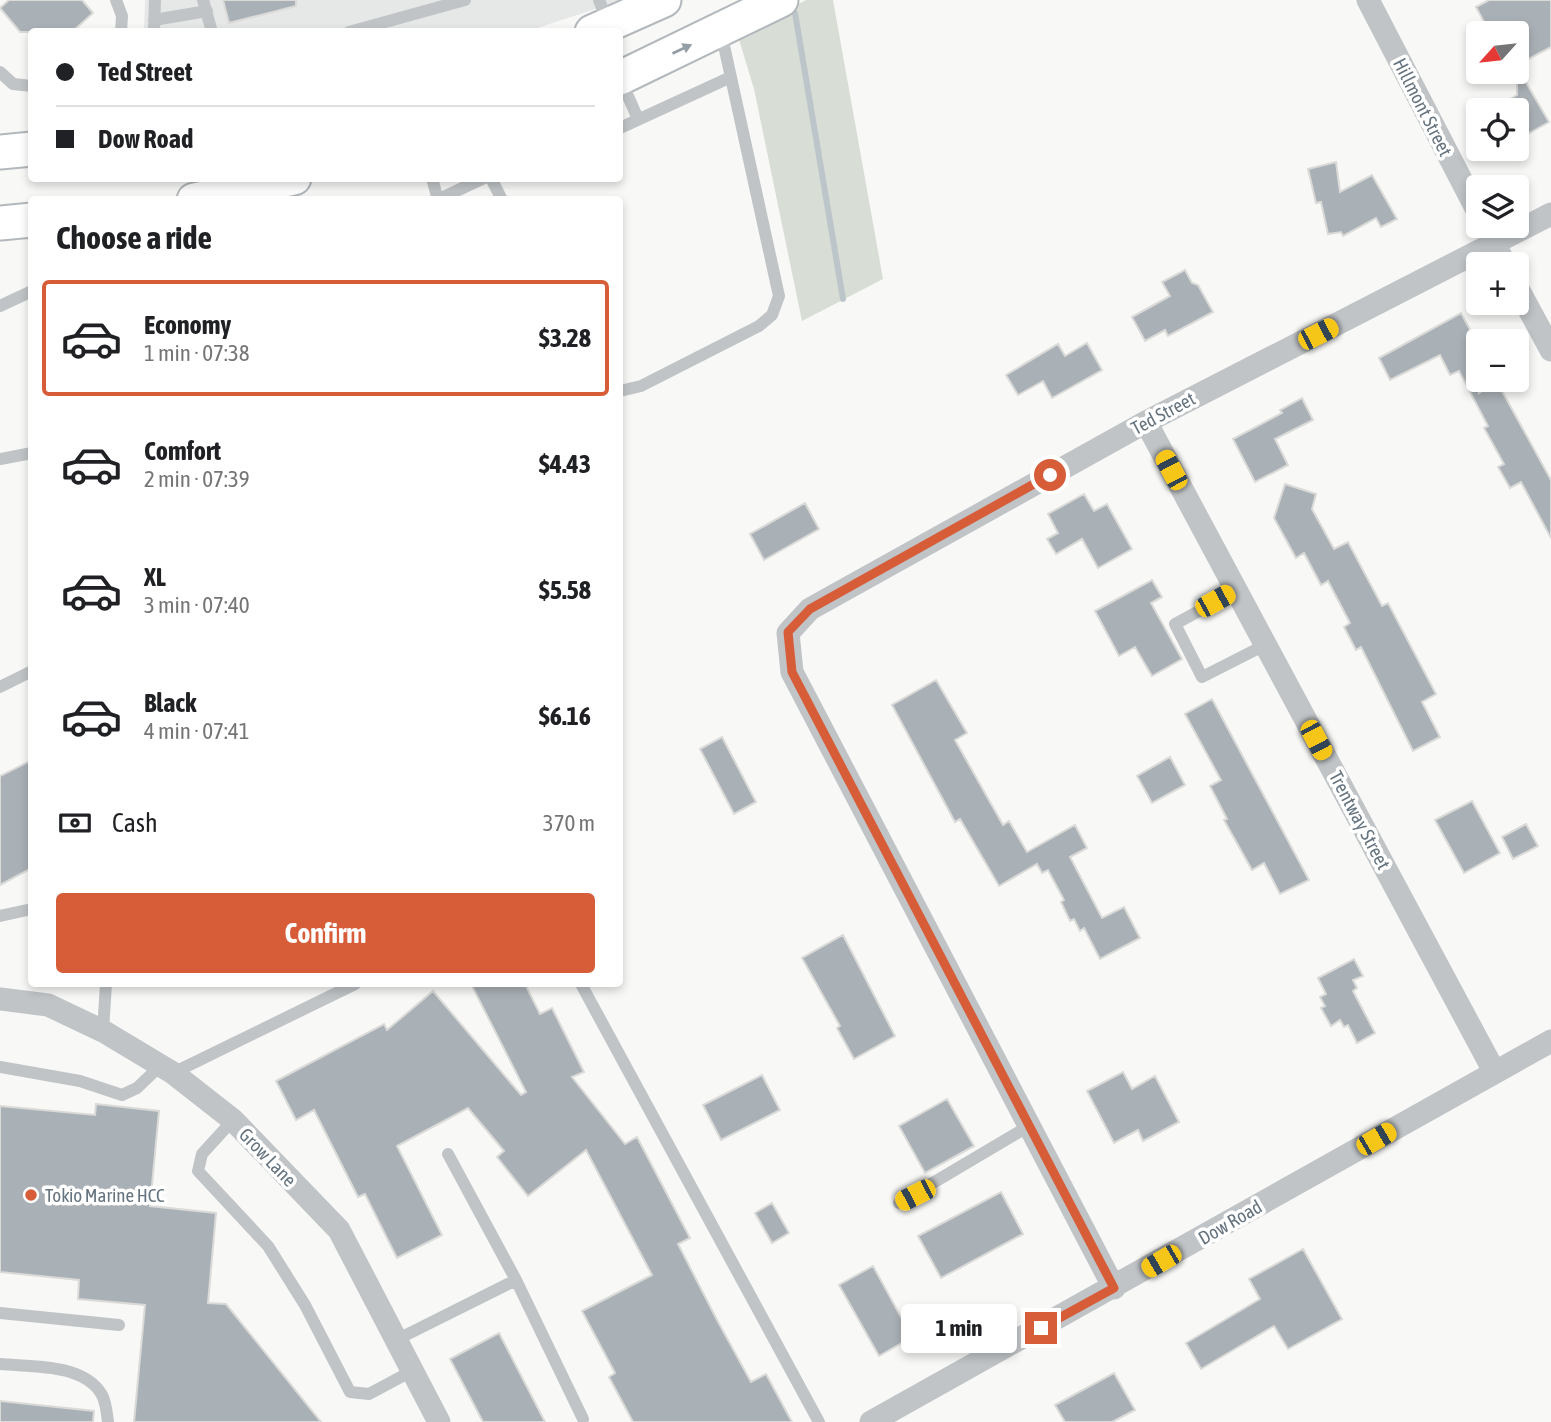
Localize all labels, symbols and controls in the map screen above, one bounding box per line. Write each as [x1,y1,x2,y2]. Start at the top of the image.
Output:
north arrow [1466,21,1530,84]
map controls [1466,21,1529,392]
one-way arrow [671,43,692,54]
street label: Hillmont Street [1389,54,1457,160]
text: Ted Street [98,57,192,87]
button: locate [1466,98,1529,161]
text: Dow Road [98,124,193,154]
button: layers [1466,175,1529,238]
text: Choose a ride [56,219,212,256]
button: + [1466,252,1529,315]
icon: car [60,307,123,370]
text: Economy [144,310,231,340]
car [1295,315,1342,353]
text: $3.28 [539,323,591,353]
button: − [1466,329,1529,392]
text: 1 min · 07:38 [144,340,250,366]
street label: Ted Street [1127,387,1199,439]
icon: car [60,433,123,496]
text: Comfort [144,436,221,466]
car [1152,447,1191,493]
text: $4.43 [539,449,591,479]
route start [1034,459,1066,491]
text: 2 min · 07:39 [144,466,250,492]
icon: car [60,559,123,622]
text: XL [144,562,166,592]
text: $5.58 [539,575,591,605]
car [1192,582,1239,620]
text: 3 min · 07:40 [144,592,250,618]
icon: car [60,685,123,748]
text: Black [144,688,196,718]
text: $6.16 [539,701,591,731]
car [1297,717,1336,763]
text: 4 min · 07:41 [144,718,250,744]
street label: Trentway Street [1325,767,1395,873]
icon: cash [56,804,94,842]
text: Cash [112,808,158,838]
text: 370 m [543,810,595,836]
button: Confirm [56,893,595,973]
car [1353,1119,1400,1159]
street label: Grow Lane [235,1123,301,1191]
car [892,1176,939,1214]
place label: Tokio Marine HCC [45,1184,165,1206]
marker: Tokio Marine HCC [23,1187,39,1203]
street label: Dow Road [1194,1195,1266,1249]
car [1138,1241,1185,1281]
callout: 1 min [901,1304,1016,1352]
route end [1025,1312,1057,1344]
text: 1 min [936,1315,982,1341]

